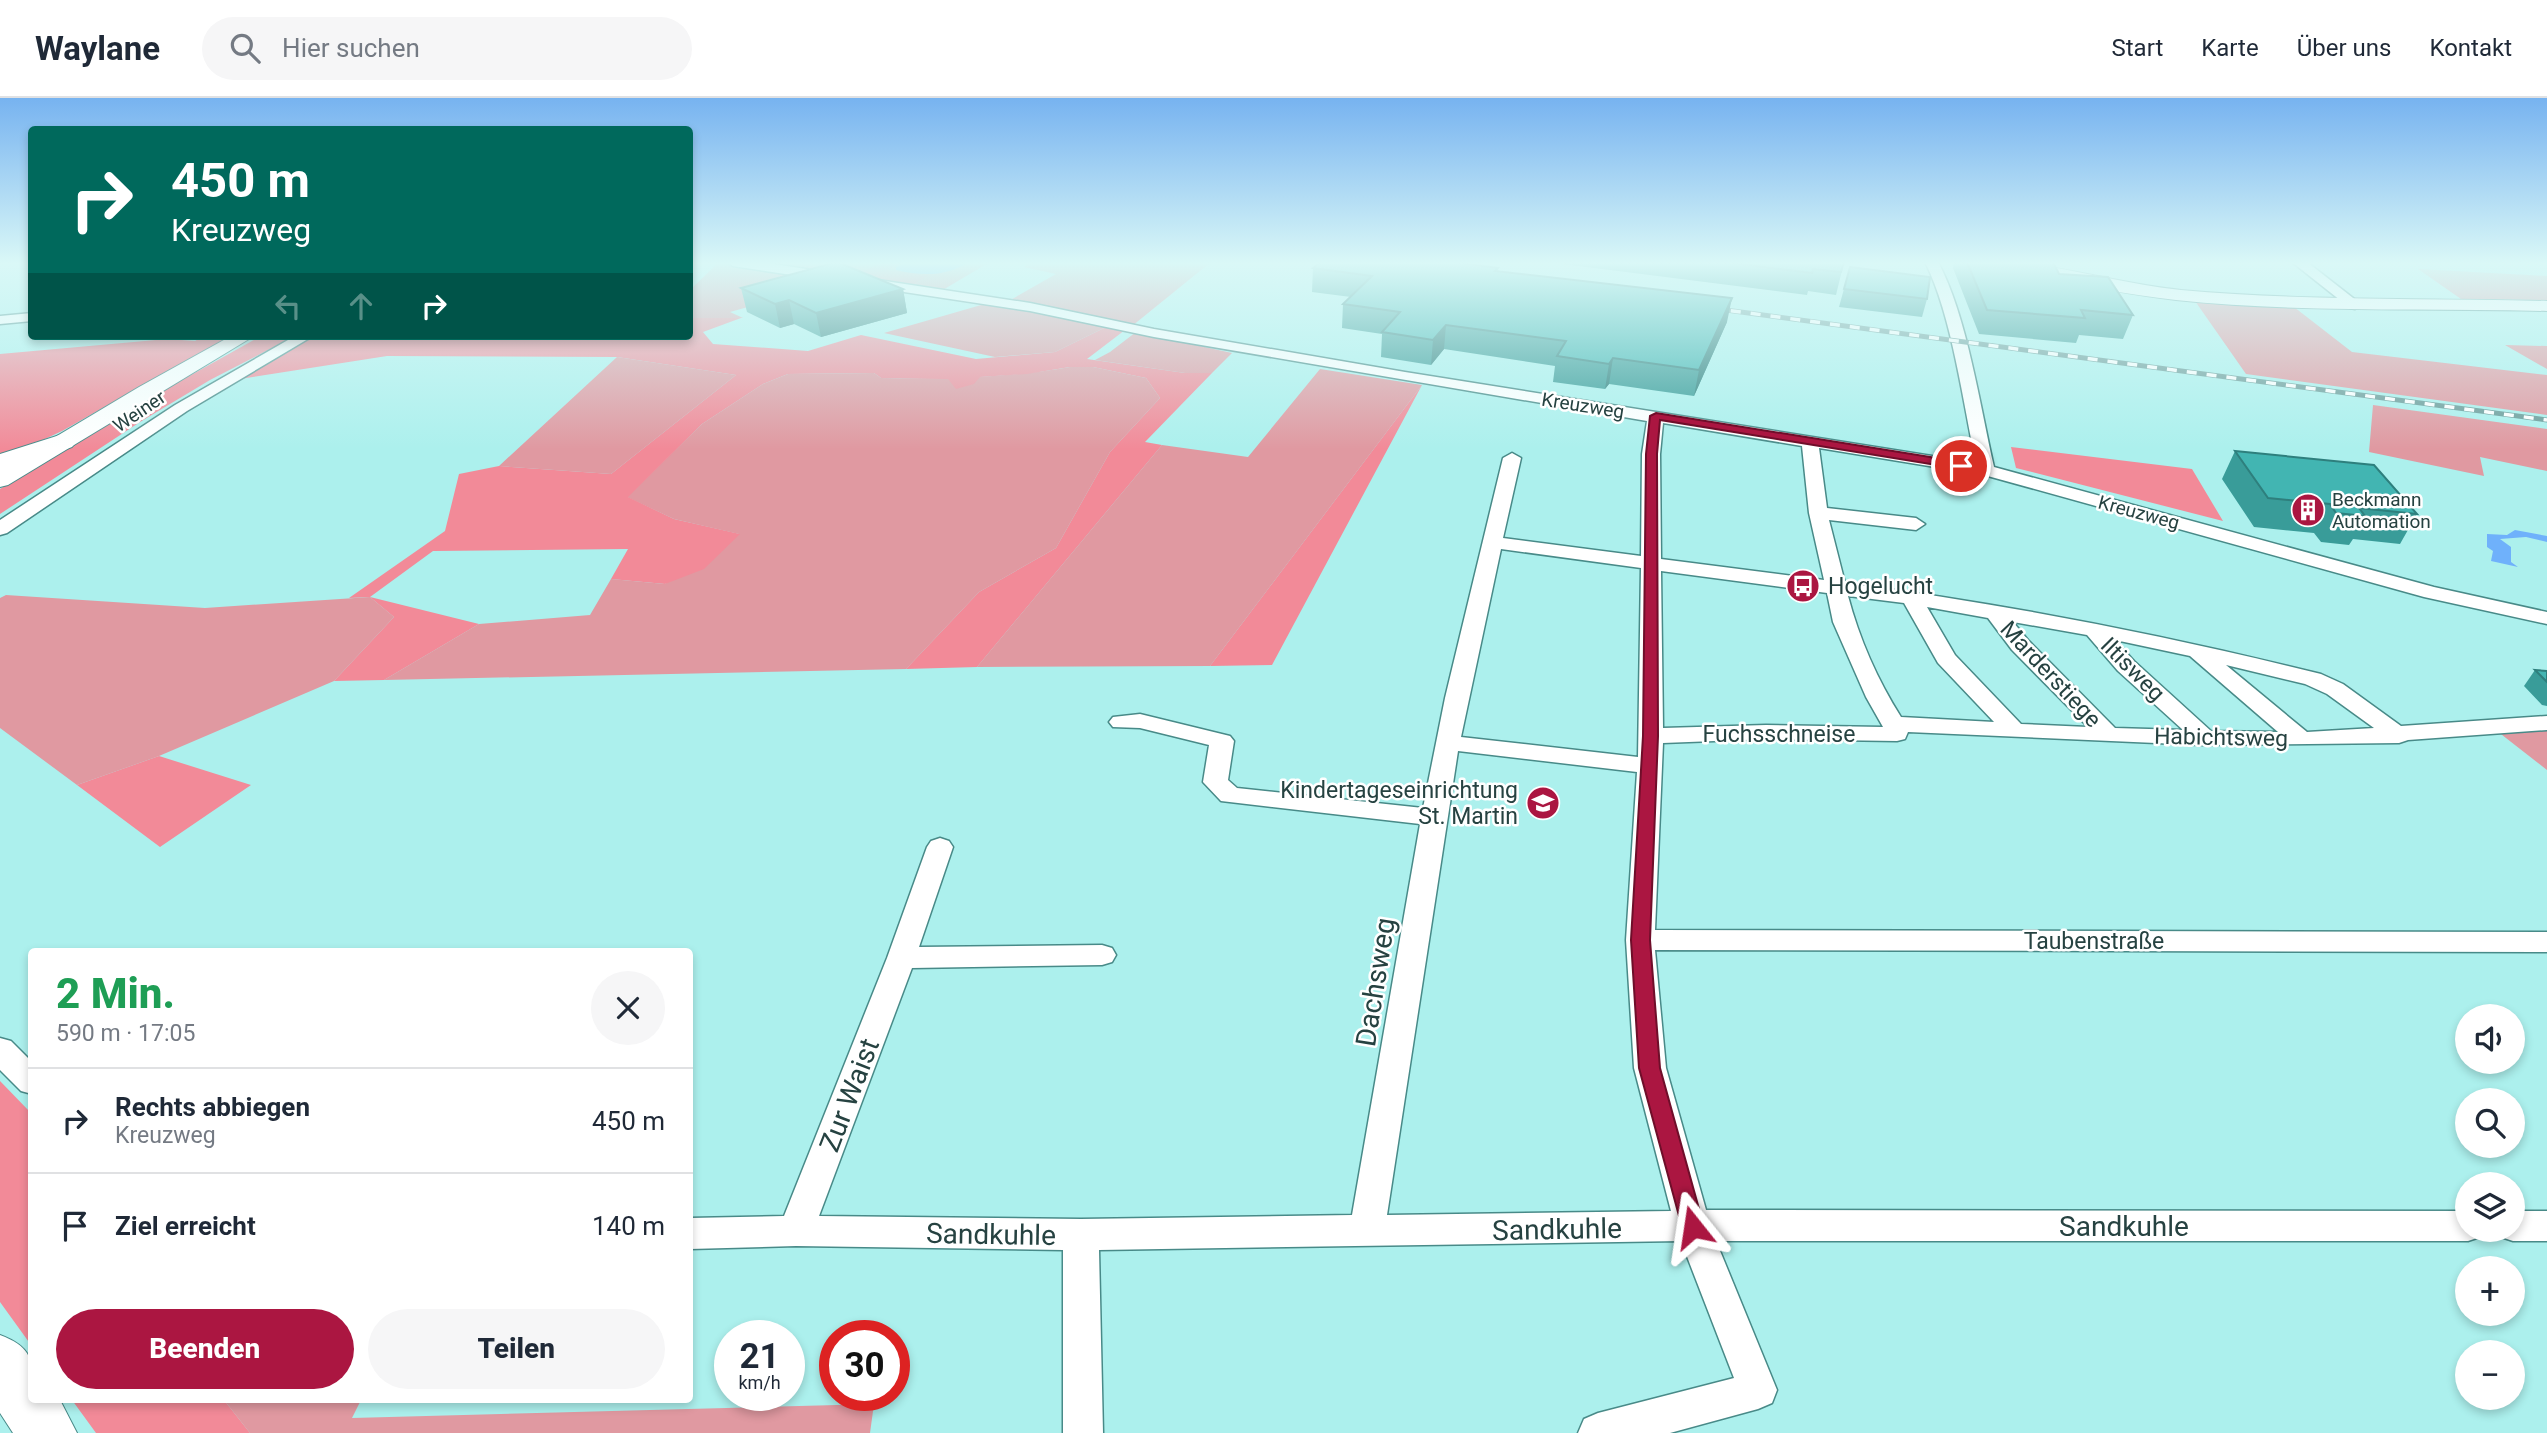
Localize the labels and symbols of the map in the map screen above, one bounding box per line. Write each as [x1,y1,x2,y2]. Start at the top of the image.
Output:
street label: Weiner [109,385,170,437]
street label: Kreuzweg [1540,388,1626,423]
pin [1931,436,1991,496]
place label: Beckmann Automation [2332,488,2431,533]
street label: Kreuzweg [2096,491,2182,534]
building icon: Beckmann Automation [2289,491,2327,529]
bus stop icon: Hogelucht [1784,567,1822,605]
place label: Hogelucht [1828,573,1933,600]
street label: Marderstiege [1995,616,2107,733]
street label: Iltisweg [2095,632,2170,707]
street label: Fuchsschneise [1703,721,1855,748]
street label: Habichtsweg [2154,723,2288,752]
place label: Kindertageseinrichtung St. Martin [1280,777,1518,830]
school or university icon: Kindertageseinrichtung St. Martin [1524,784,1562,822]
street label: Dachsweg [1349,915,1402,1049]
street label: Taubenstraße [2024,928,2164,955]
street label: Zur Waist [813,1034,886,1156]
position arrow [1656,1190,1730,1264]
street label: Sandkuhle [2059,1210,2189,1243]
street label: Sandkuhle [1492,1212,1622,1247]
street label: Sandkuhle [926,1217,1056,1252]
speed limit sign: 30 [819,1320,910,1411]

